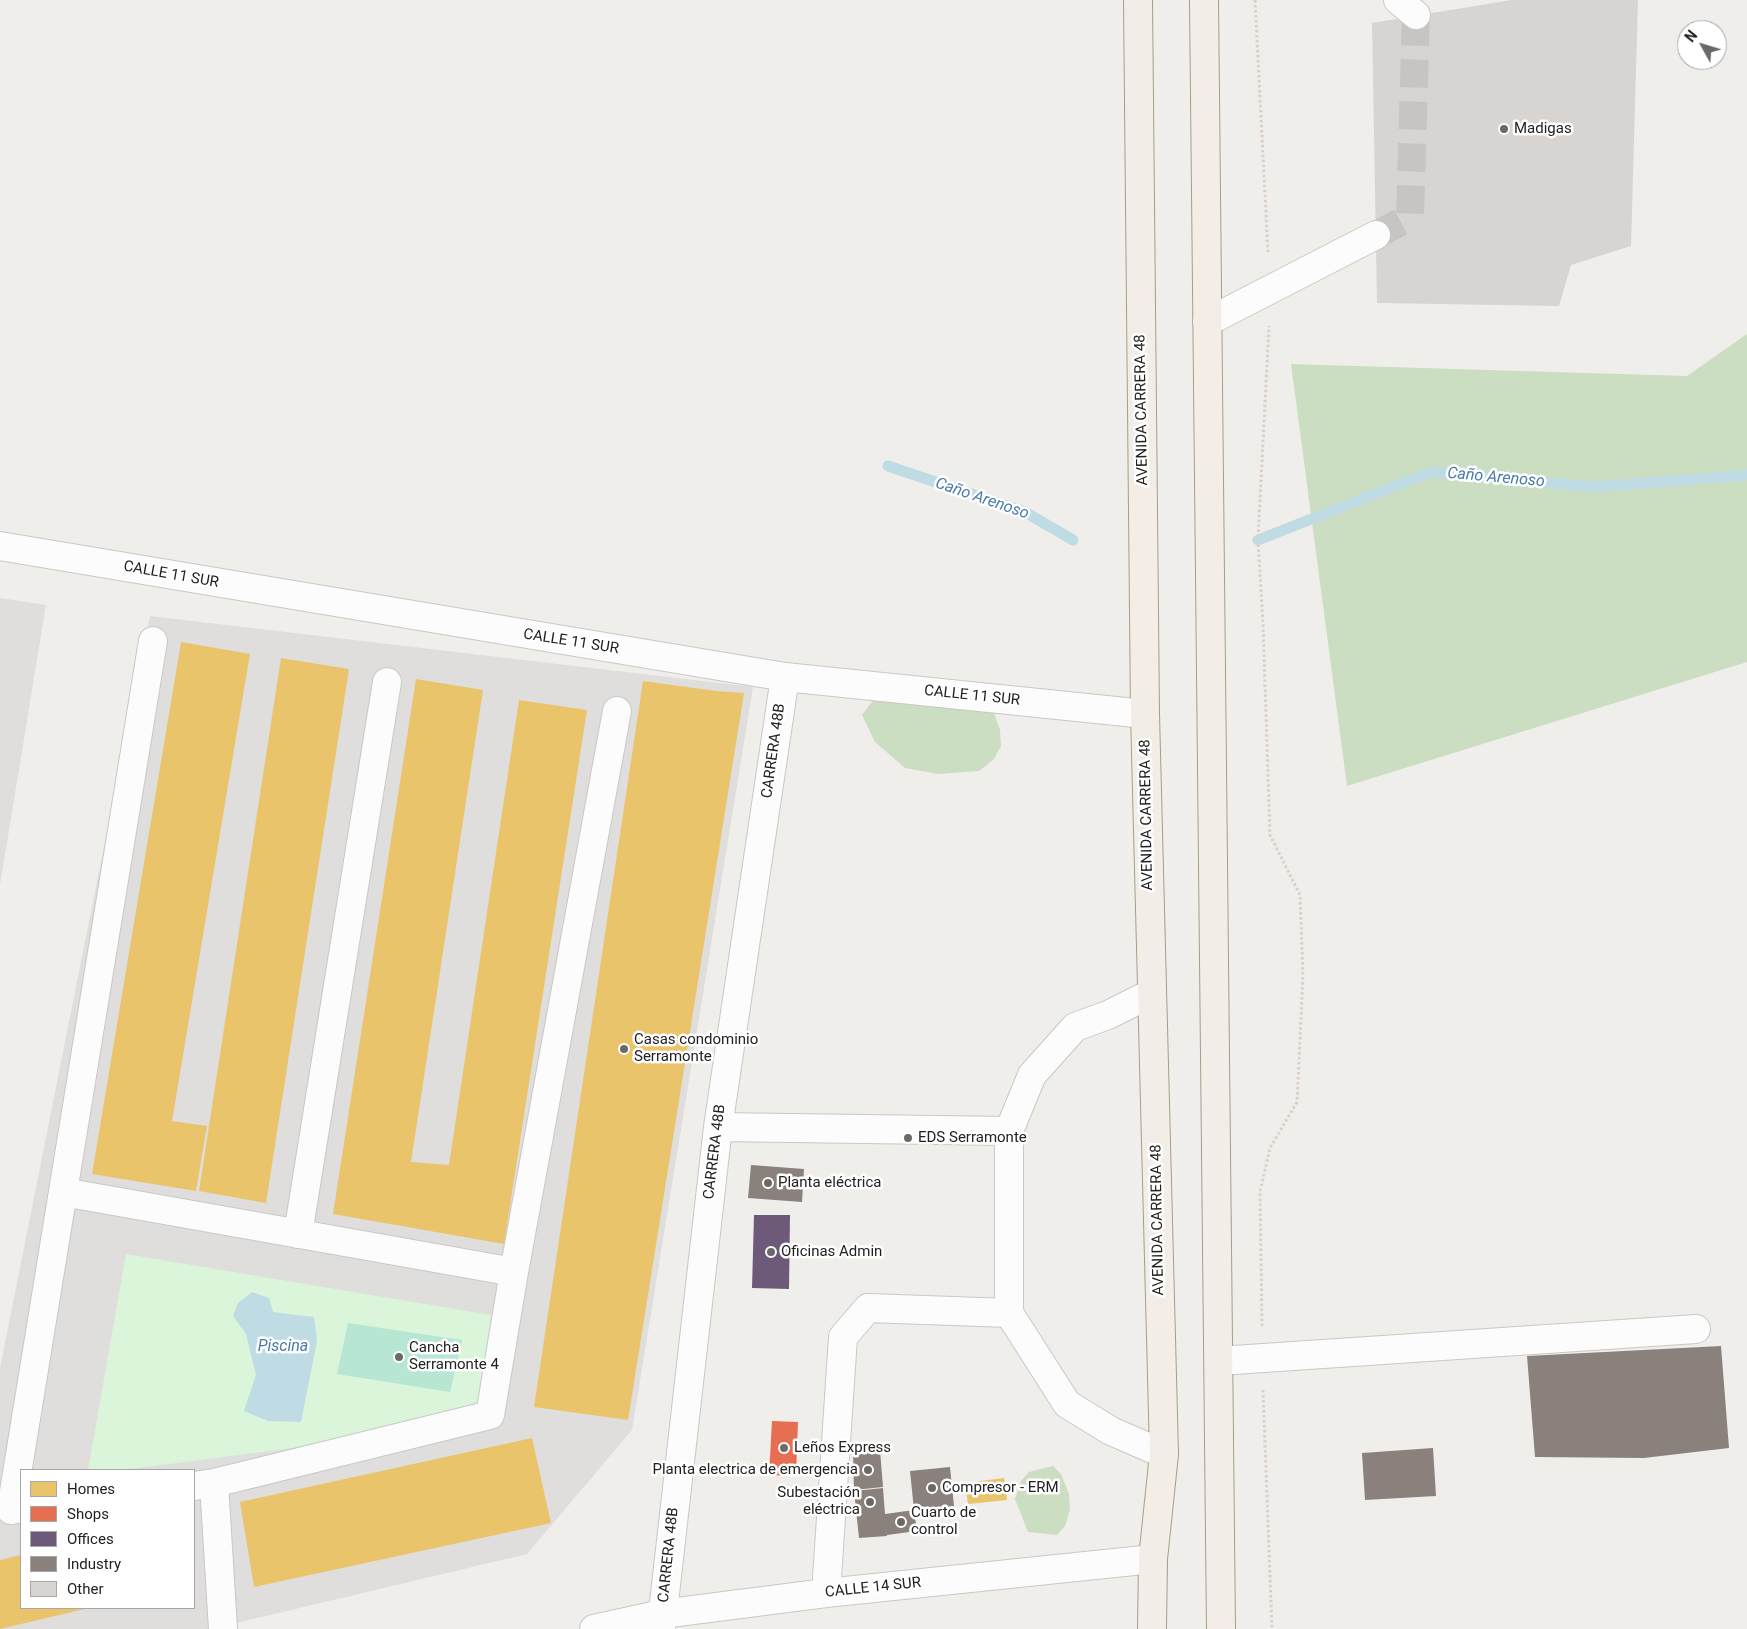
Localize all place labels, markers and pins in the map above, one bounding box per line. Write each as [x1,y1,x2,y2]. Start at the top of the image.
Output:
place label: Madigas [1514,120,1572,138]
marker: Madigas [1498,123,1510,135]
place label: Casas condominio Serramonte [634,1031,758,1066]
marker: Casas condominio Serramonte [618,1043,630,1055]
place label: EDS Serramonte [918,1129,1027,1147]
marker: EDS Serramonte [902,1132,914,1144]
place label: Planta eléctrica [778,1174,881,1192]
marker: Planta eléctrica [762,1177,774,1189]
place label: Oficinas Admin [781,1243,882,1261]
marker: Oficinas Admin [765,1246,777,1258]
place label: Cancha Serramonte 4 [409,1339,499,1374]
marker: Cancha Serramonte 4 [393,1351,405,1363]
place label: Leños Express [794,1439,891,1457]
marker: Leños Express [778,1442,790,1454]
place label: Planta electrica de emergencia [652,1461,858,1479]
marker: Planta electrica de emergencia [862,1464,874,1476]
place label: Compresor - ERM [942,1479,1059,1497]
marker: Compresor - ERM [926,1482,938,1494]
place label: Subestación eléctrica [777,1484,860,1519]
marker: Subestación eléctrica [864,1496,876,1508]
place label: Cuarto de control [911,1504,976,1539]
marker: Cuarto de control [895,1516,907,1528]

